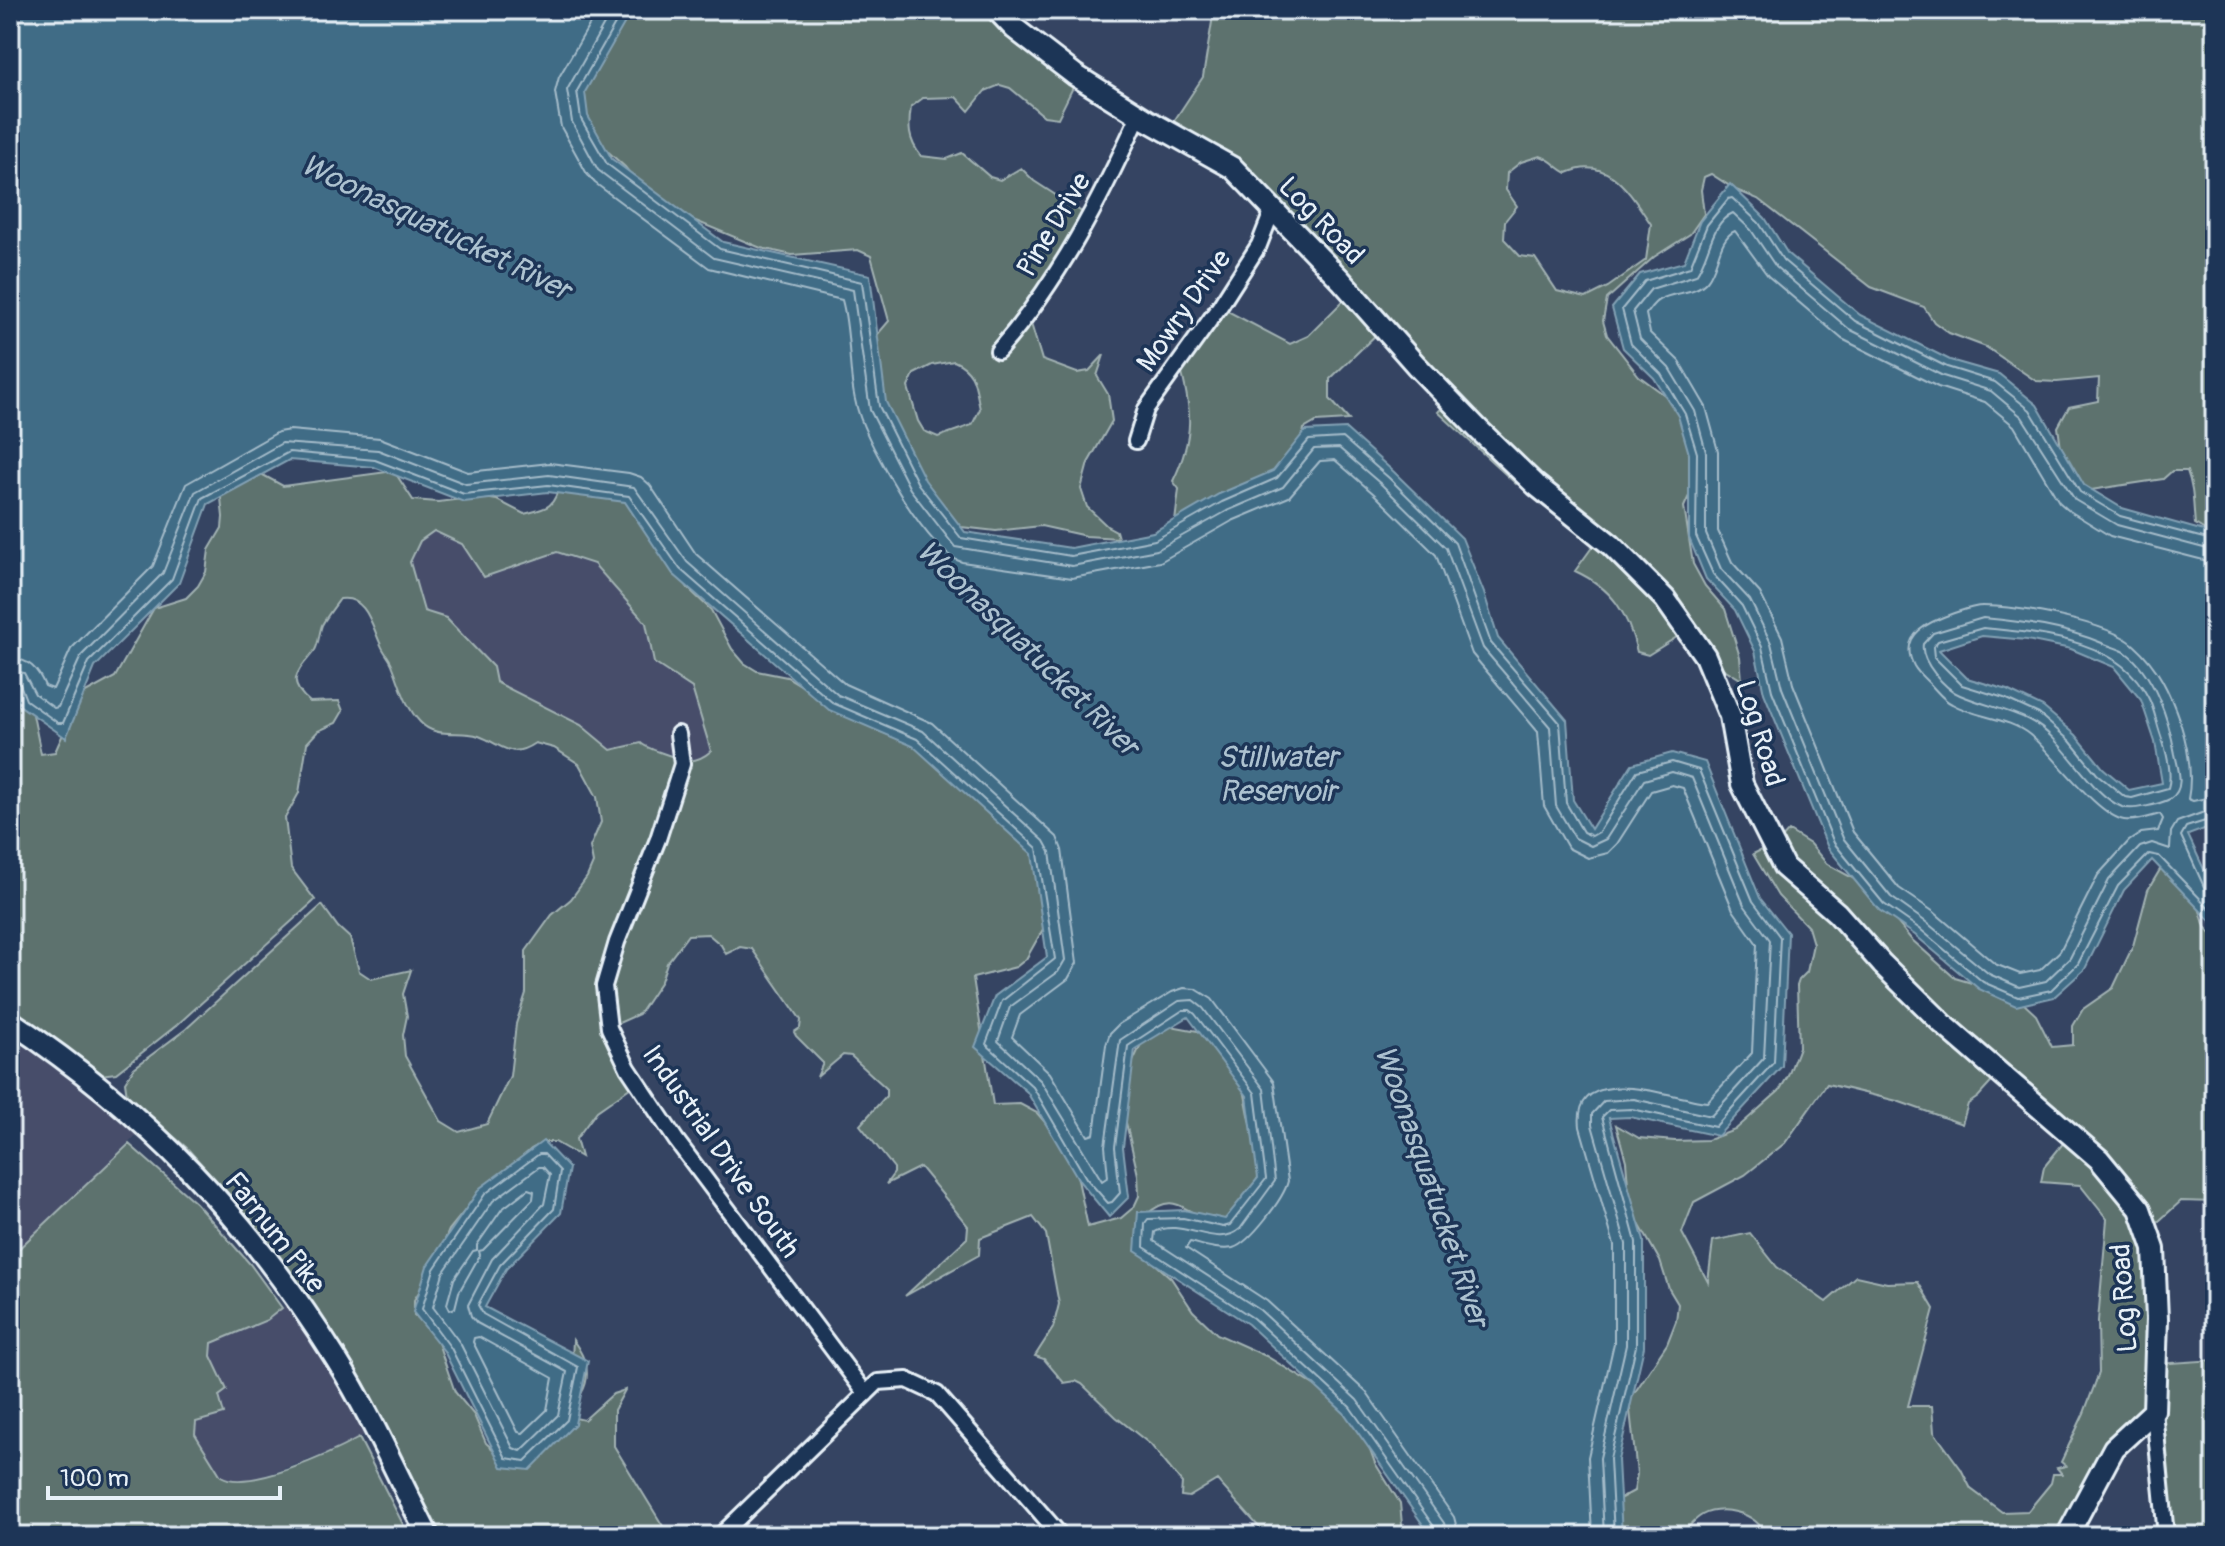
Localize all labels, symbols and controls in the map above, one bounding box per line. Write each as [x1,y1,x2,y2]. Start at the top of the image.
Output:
water label: Woonasquatucket River [295,146,579,310]
street label: Pine Drive [1009,166,1099,283]
street label: Log Road [1270,170,1371,272]
street label: Mowry Drive [1129,243,1239,379]
water label: Woonasquatucket River [909,533,1149,766]
street label: Log Road [1727,676,1792,791]
water label: Stillwater Reservoir [1218,739,1341,810]
street label: Industrial Drive South [634,1039,807,1265]
water label: Woonasquatucket River [1366,1041,1498,1335]
street label: Farnum Pike [217,1165,333,1301]
street label: Log Road [2103,1242,2146,1353]
scale bar [48,1450,280,1500]
text: 100 m [60,1464,129,1493]

